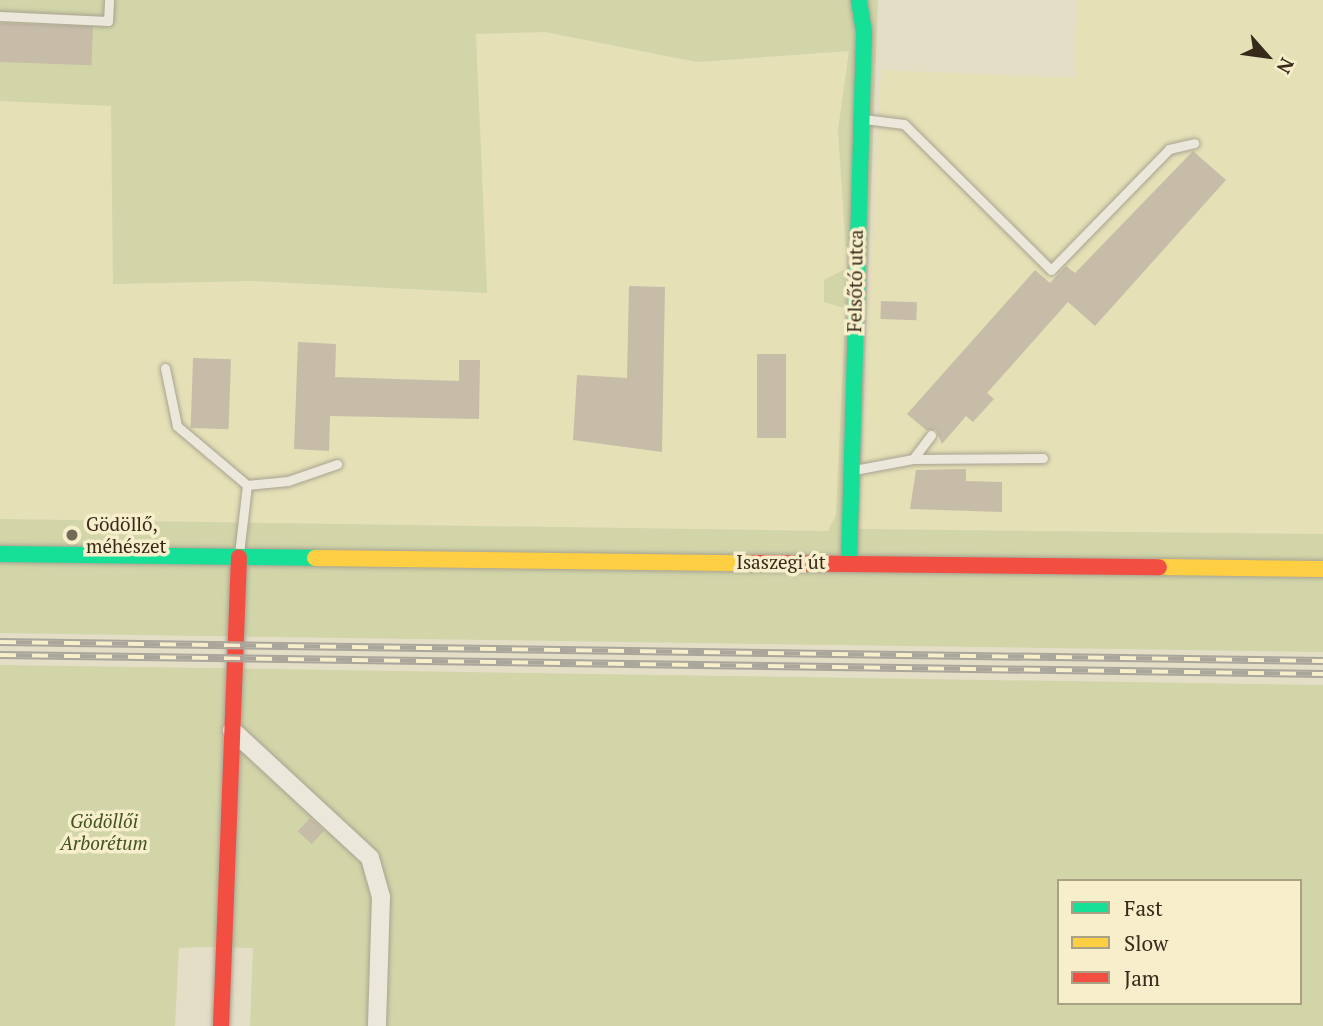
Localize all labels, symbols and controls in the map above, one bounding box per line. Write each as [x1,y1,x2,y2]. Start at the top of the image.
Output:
north arrow [1232,21,1302,91]
text: N [1272,54,1300,78]
street label: Felsőtó utca [843,229,867,333]
place label: Gödöllő, méhészet [86,513,167,557]
marker: Gödöllő, méhészet [64,527,80,543]
street label: Isaszegi út [736,551,826,573]
park label: Gödöllői Arborétum [60,810,148,854]
legend [1057,879,1302,1005]
text: Fast [1124,894,1163,922]
text: Slow [1124,929,1168,957]
text: Jam [1124,964,1160,992]

